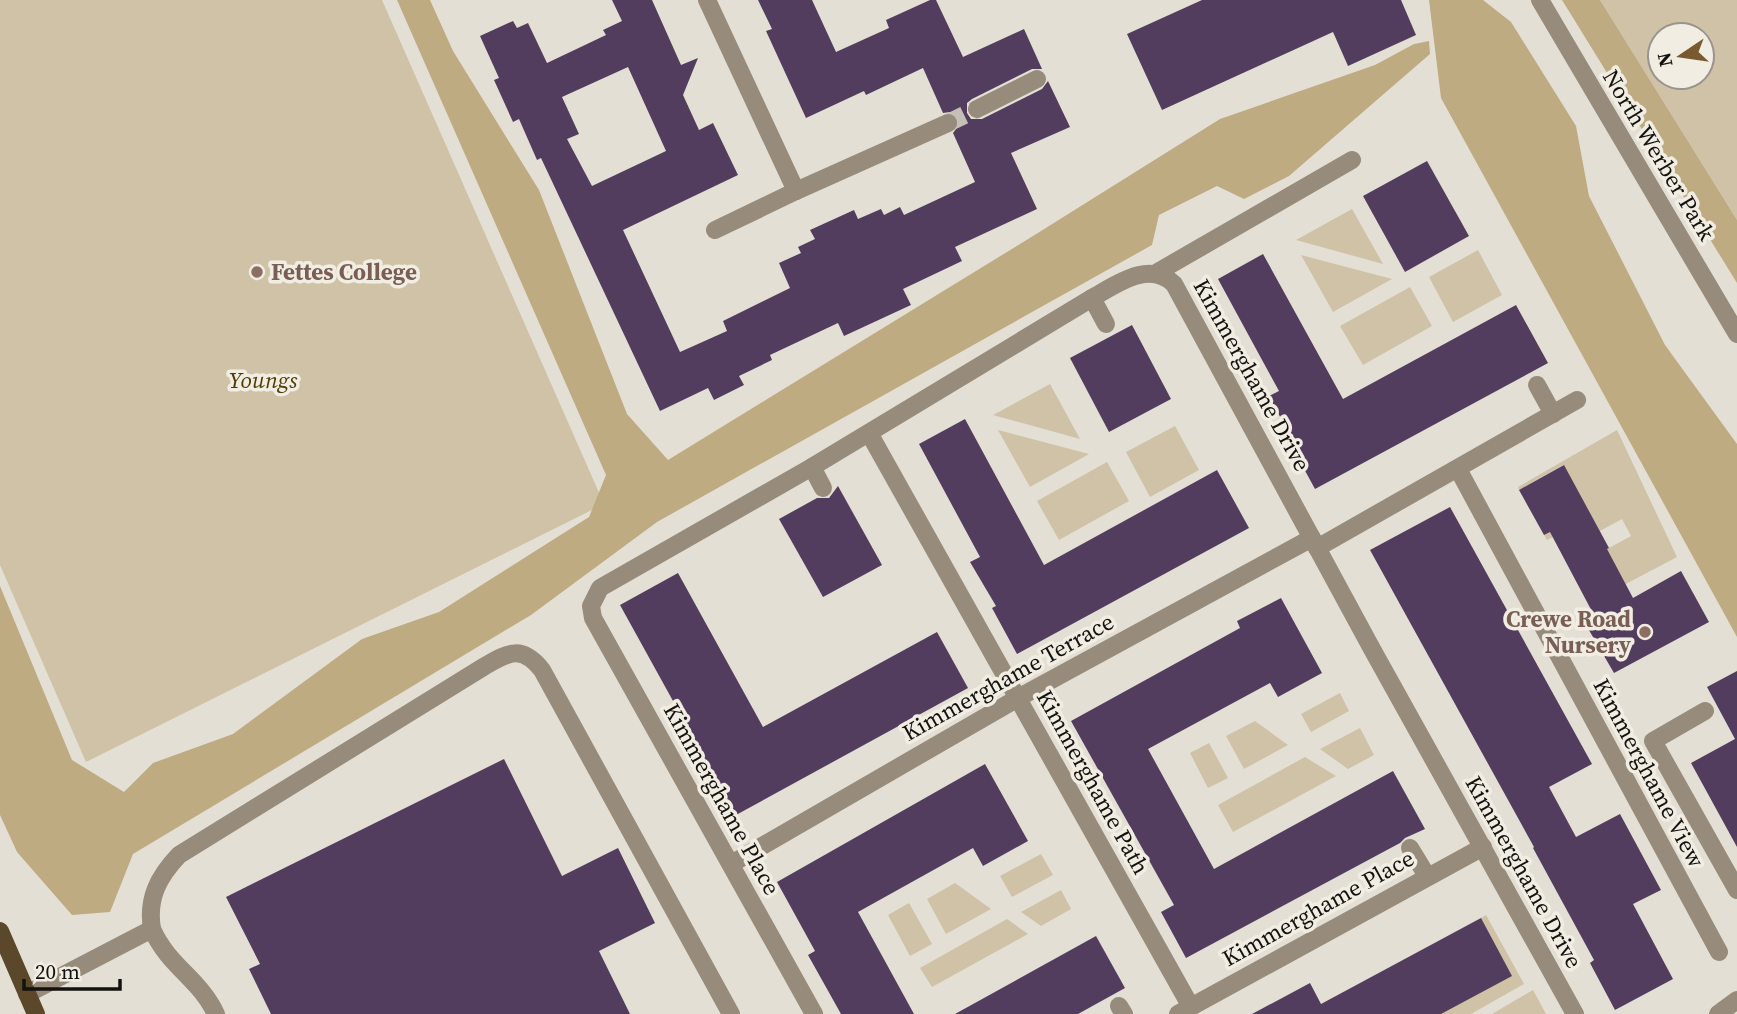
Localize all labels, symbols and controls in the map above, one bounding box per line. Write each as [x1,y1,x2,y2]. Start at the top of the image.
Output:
north arrow [1646,21,1716,91]
text: N [1650,50,1679,69]
street label: North Werber Park [1595,63,1723,247]
place label: Fettes College [271,256,417,288]
marker: Fettes College [249,264,265,280]
street label: Kimmerghame Drive [1186,273,1318,477]
park label: Youngs [229,364,298,396]
place label: Crewe Road Nursery [1506,603,1632,661]
street label: Kimmerghame Terrace [897,606,1119,748]
marker: Crewe Road Nursery [1637,624,1653,640]
street label: Kimmerghame View [1586,673,1713,874]
street label: Kimmerghame Path [1029,684,1157,880]
street label: Kimmerghame Place [656,697,788,901]
street label: Kimmerghame Drive [1458,770,1590,974]
street label: Kimmerghame Place [1216,842,1420,974]
scale bar [24,948,121,992]
text: 20 m [35,957,80,986]

